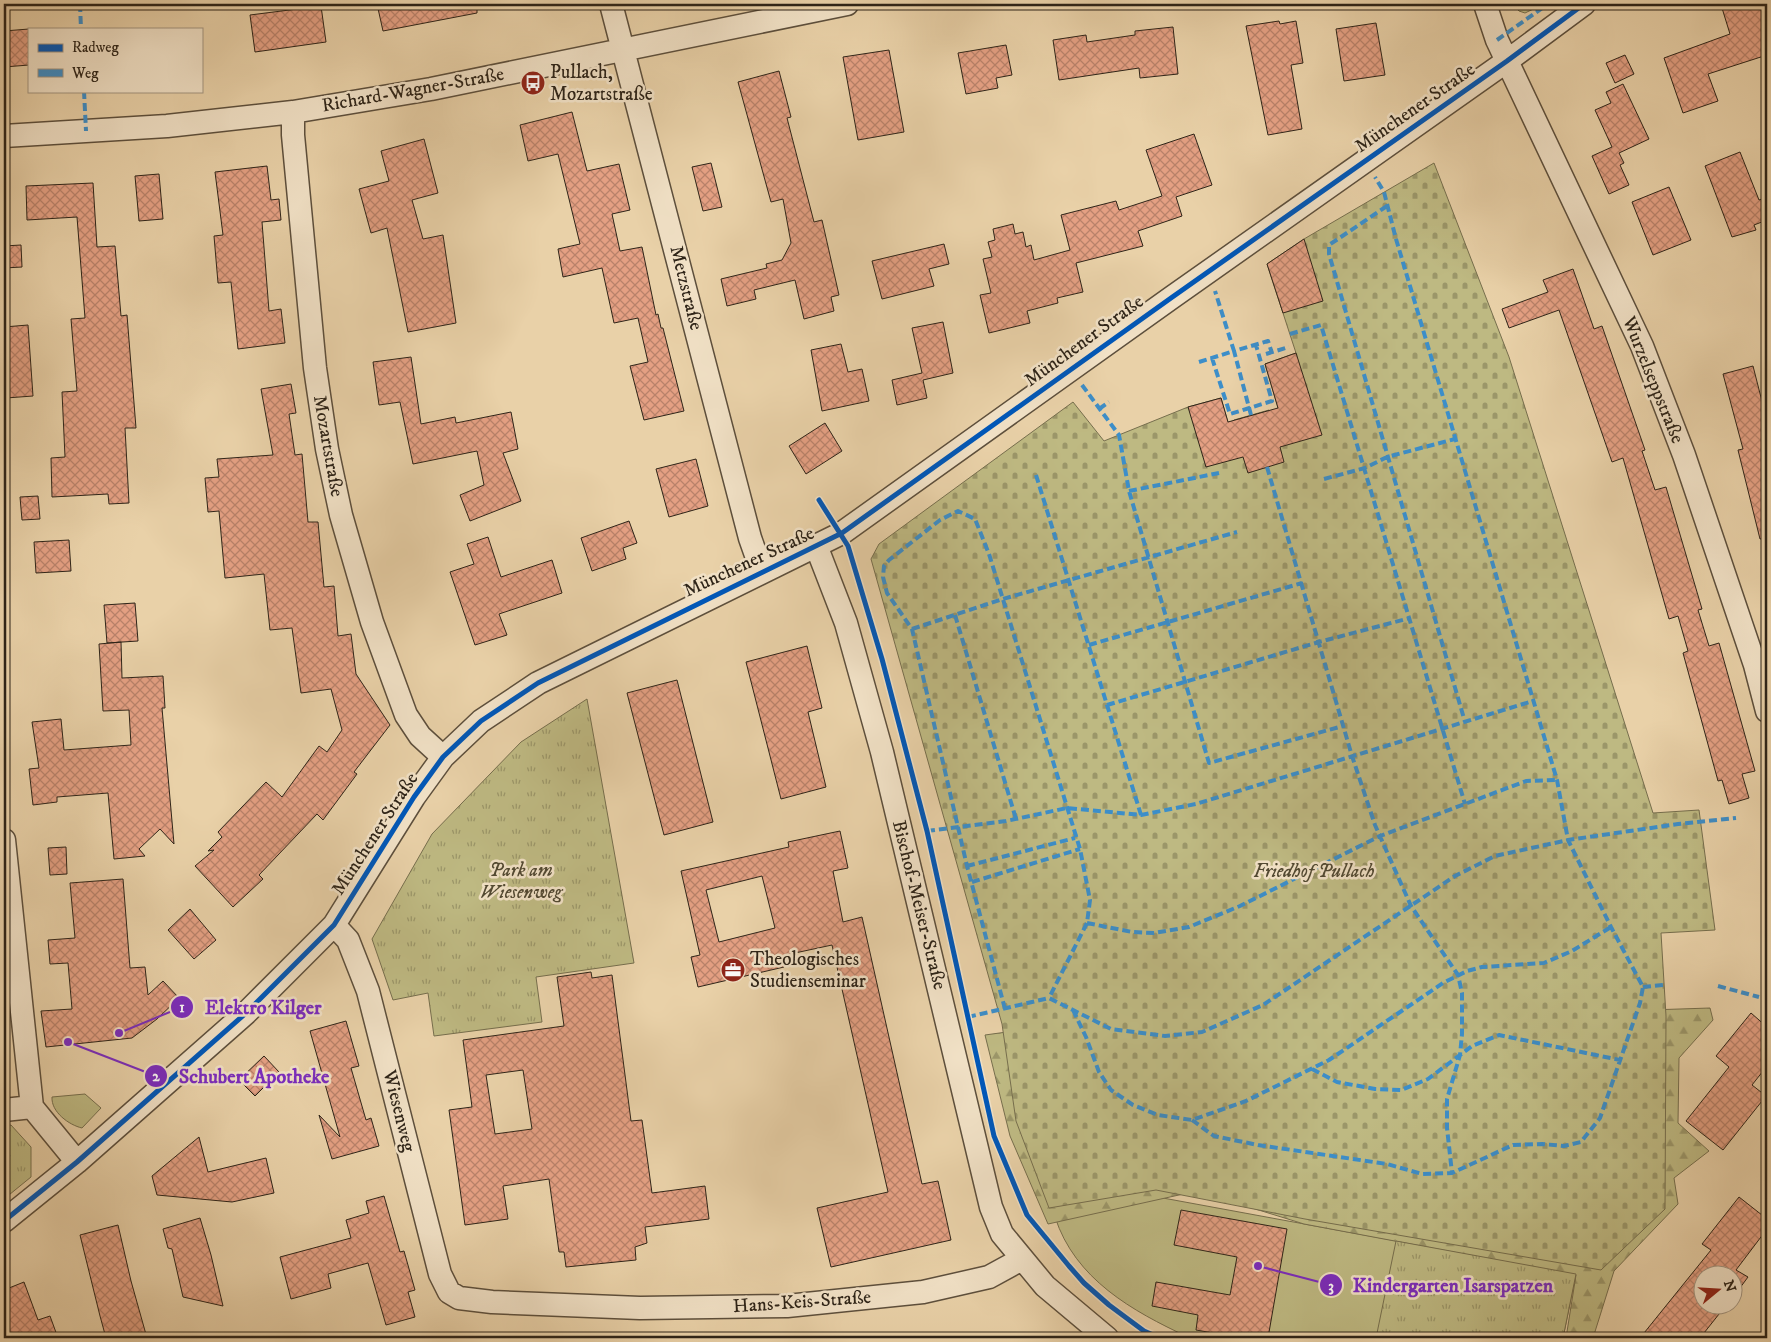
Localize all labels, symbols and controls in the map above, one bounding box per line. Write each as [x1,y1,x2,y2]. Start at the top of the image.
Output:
legend [28,28,202,92]
text: Radweg [72,38,120,57]
street label: Münchener Straße [1350,58,1480,158]
place label: Pullach, Mozartstraße [550,61,653,106]
street label: Richard-Wagner-Straße [320,63,506,117]
text: Weg [71,64,99,83]
bus stop icon: Pullach, Mozartstraße [520,70,546,96]
street label: Metzstraße [664,243,708,333]
street label: Münchener Straße [1020,290,1148,392]
street label: Wurzelseppstraße [1617,312,1689,447]
street label: Mozartstraße [308,393,348,499]
street label: Münchener Straße [680,522,818,602]
street label: Münchener Straße [327,768,423,900]
street label: Bischof-Meiser-Straße [887,818,951,992]
park label: Park am Wiesenweg [480,859,563,904]
park label: Friedhof Pullach [1253,860,1375,883]
place label: Theologisches Studienseminar [750,948,866,993]
office icon: Theologisches Studienseminar [720,957,746,983]
callout: Elektro Kilger [169,989,331,1024]
text: Elektro Kilger [205,996,322,1021]
text: 1 [179,998,185,1017]
callout: Schubert Apotheke [144,1058,339,1093]
text: Schubert Apotheke [179,1065,330,1090]
text: 2 [152,1067,160,1086]
street label: Wiesenweg [378,1067,420,1155]
north arrow [1694,1264,1744,1314]
callout: Kindergarten Isarspatzen [1318,1268,1563,1303]
text: Kindergarten Isarspatzen [1353,1274,1554,1299]
text: 3 [1328,1277,1334,1296]
text: N [1719,1278,1740,1295]
street label: Hans-Keis-Straße [732,1286,872,1318]

